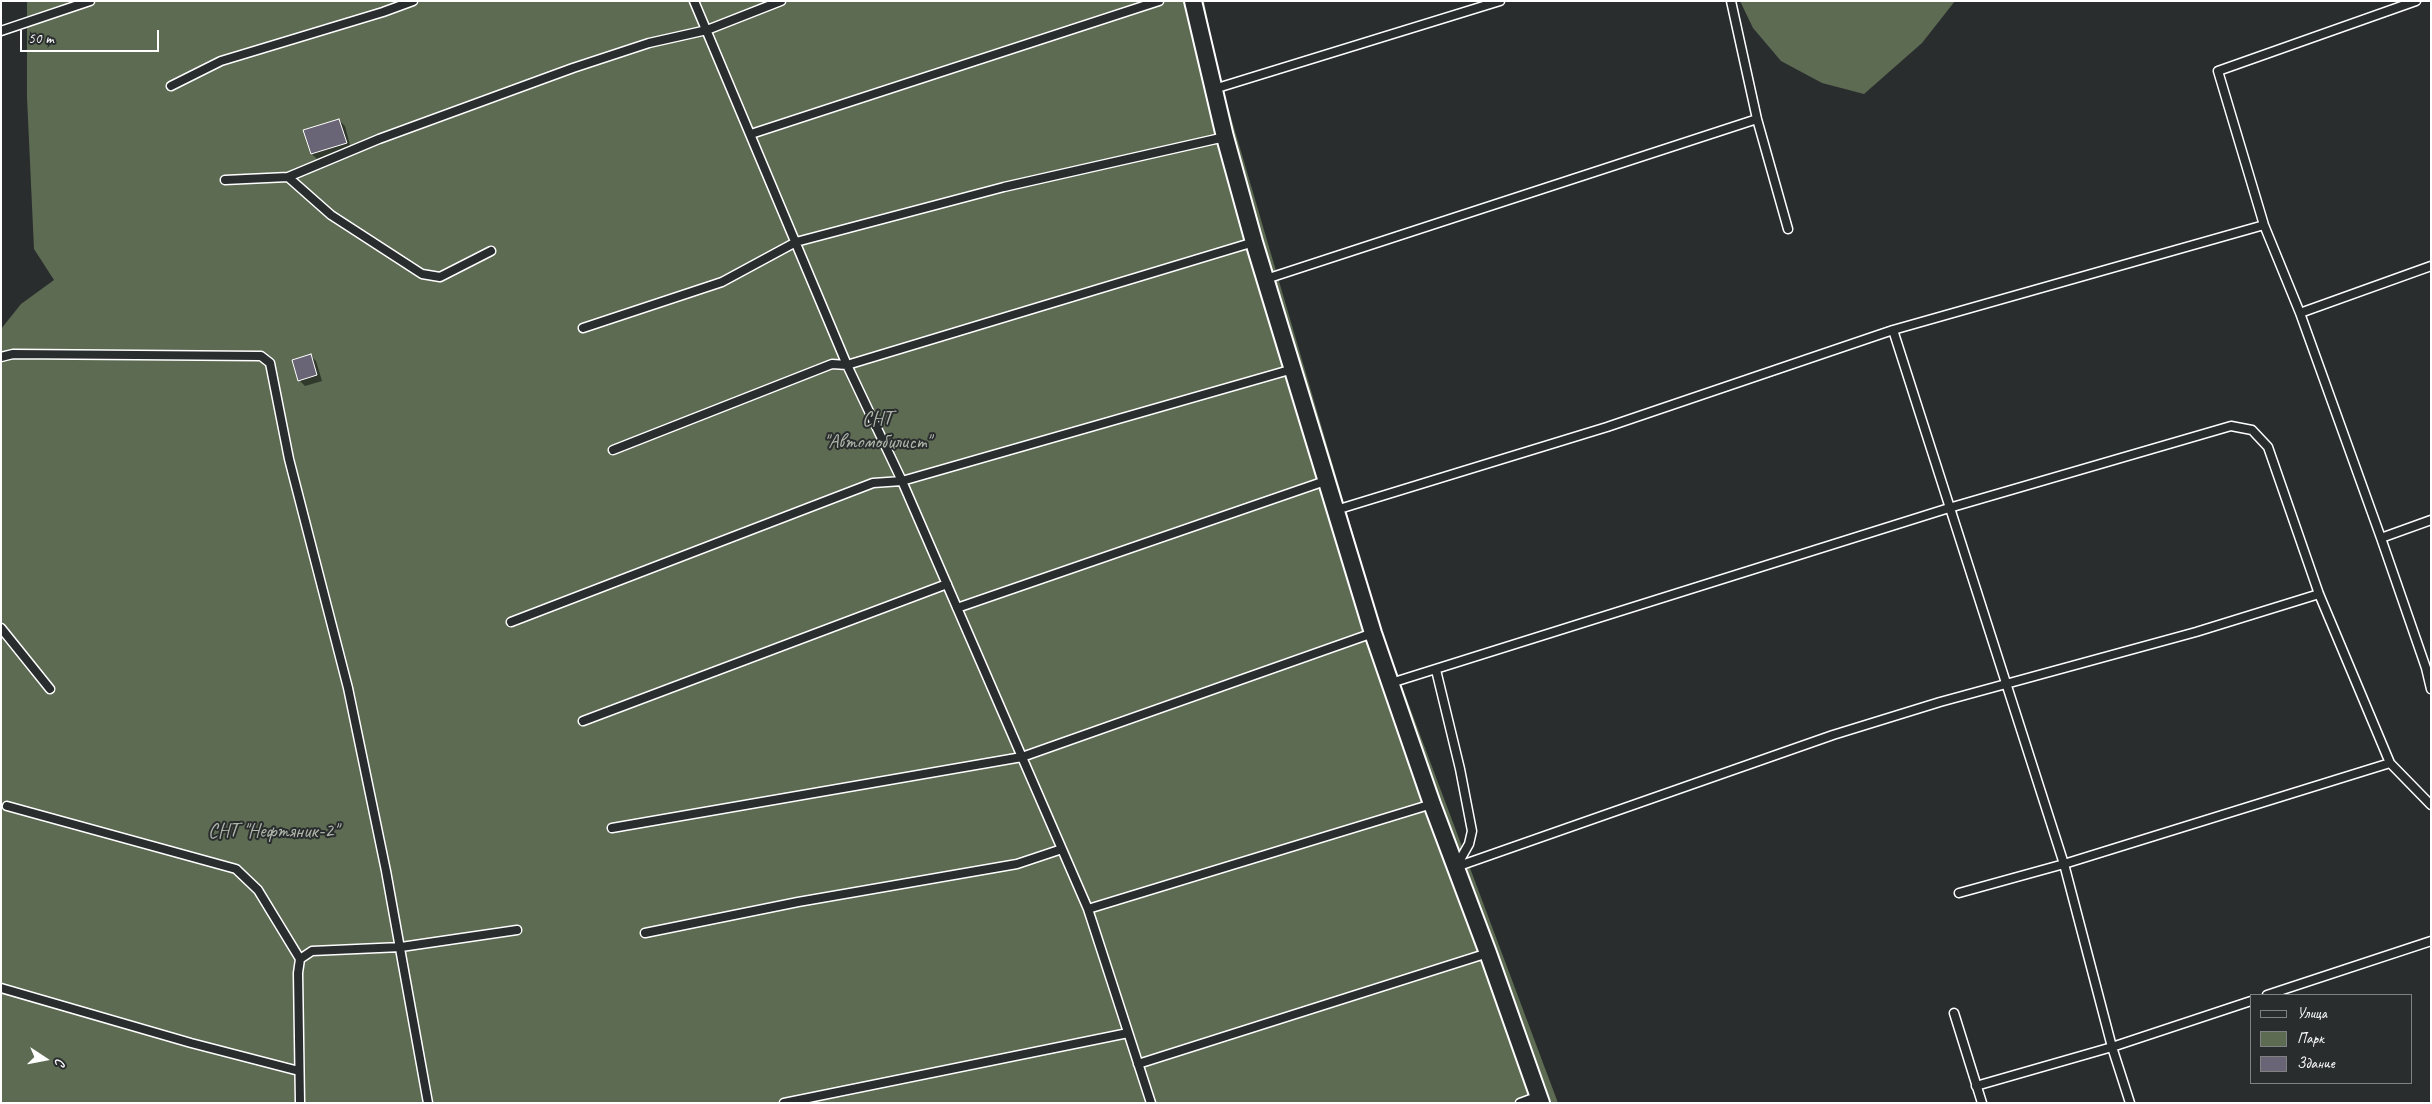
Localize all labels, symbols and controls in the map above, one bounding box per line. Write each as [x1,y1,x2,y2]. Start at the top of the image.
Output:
scale bar [22,20,161,52]
text: 50 m [28,29,54,48]
park label: СНТ "Автомобилист" [823,408,931,455]
park label: СНТ "Нефтяник-2" [208,820,338,844]
legend [2250,994,2412,1084]
text: Улица [2297,1004,2327,1023]
text: Парк [2297,1029,2324,1048]
north arrow [20,1034,70,1084]
text: Здание [2297,1054,2335,1073]
text: С [51,1057,69,1067]

